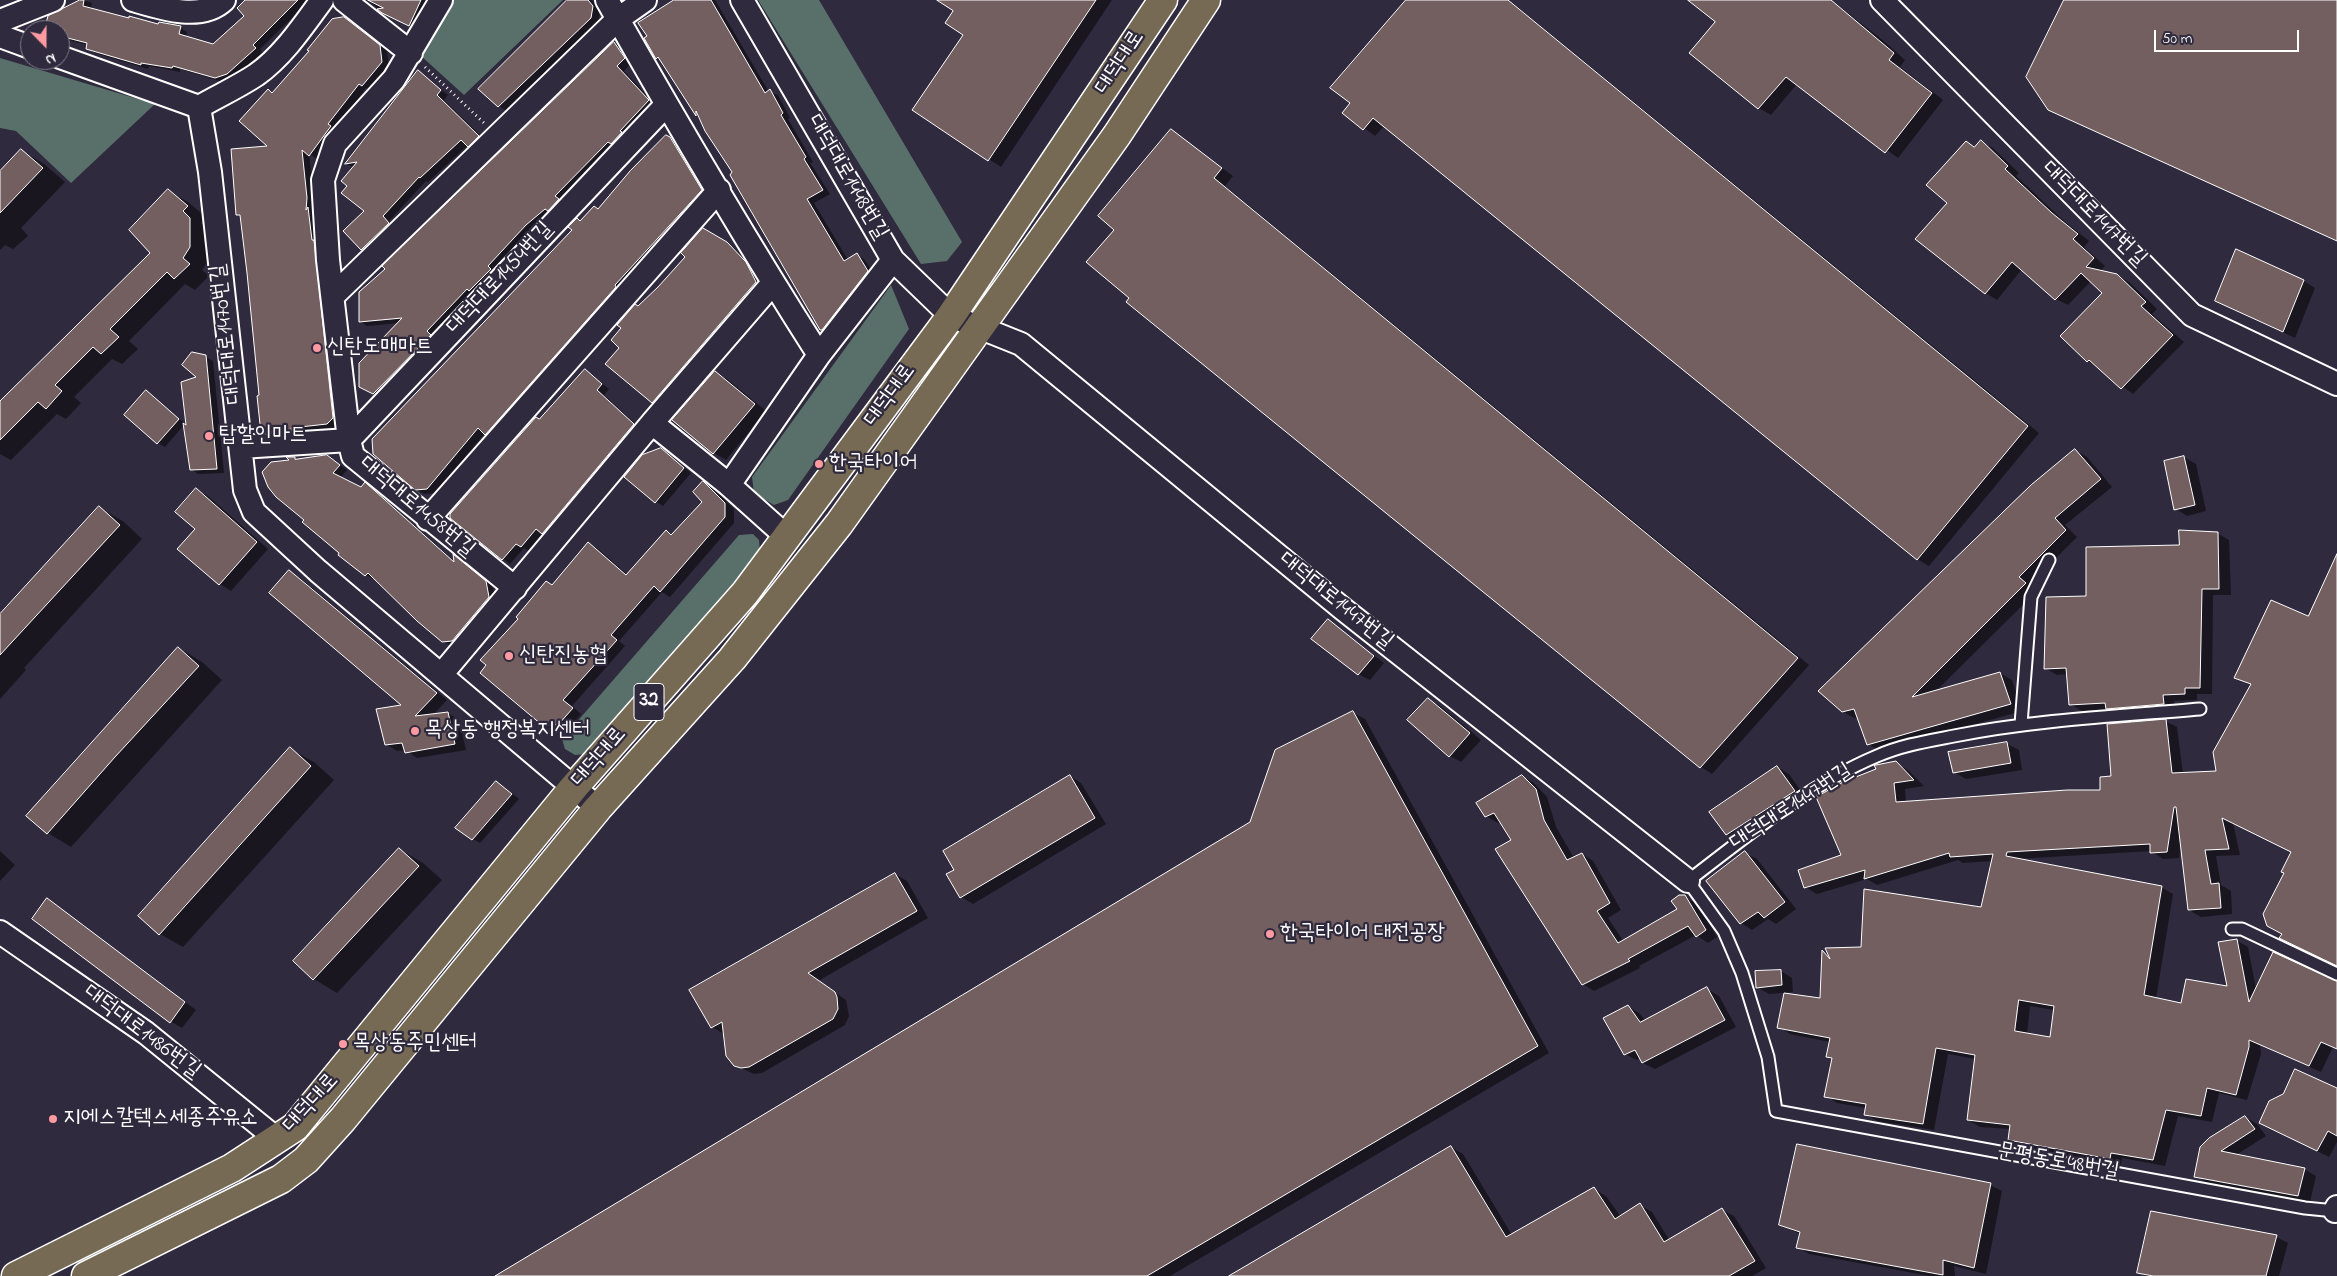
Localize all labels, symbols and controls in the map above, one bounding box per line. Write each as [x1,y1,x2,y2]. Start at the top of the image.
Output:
north arrow [20,20,70,70]
scale bar [2157,20,2302,52]
street label: 대덕대로 [1091,26,1151,100]
text: 50 m [2162,28,2192,50]
text: N [42,47,59,70]
street label: 대덕대로1448번길 [800,111,892,245]
street label: 대덕대로1417번길 [2035,157,2151,273]
street label: 대덕대로1454번길 [442,217,560,341]
street label: 대덕대로1470번길 [206,262,250,406]
place label: 신탄도매마트 [327,335,433,361]
marker: 신탄도매마트 [311,342,323,354]
street label: 대덕대로 [860,360,922,432]
place label: 탑할인마트 [219,423,308,449]
marker: 탑할인마트 [203,430,215,442]
place label: 한국타이어 [829,451,918,477]
street label: 대덕대로1458번길 [353,452,479,564]
marker: 한국타이어 [813,458,825,470]
street label: 대덕대로1447번길 [1272,548,1398,656]
place label: 신탄진농협 [519,643,608,669]
marker: 신탄진농협 [503,650,515,662]
road number: 32 [634,684,664,720]
place label: 목상동 행정복지센터 [425,718,590,744]
street label: 대덕대로 [567,723,633,793]
marker: 목상동 행정복지센터 [409,725,421,737]
street label: 대덕대로1447번길 [1726,759,1858,857]
place label: 한국타이어 대전공장 [1280,921,1445,947]
marker: 한국타이어 대전공장 [1264,928,1276,940]
street label: 대덕대로1486번길 [77,980,205,1086]
place label: 목상동주민센터 [353,1031,477,1057]
marker: 목상동주민센터 [337,1038,349,1050]
street label: 대덕대로 [278,1069,346,1139]
place label: 지에스칼텍스세종주유소 [63,1106,258,1132]
marker: 지에스칼텍스세종주유소 [47,1113,59,1125]
street label: 문평동로48번길 [1995,1139,2121,1187]

